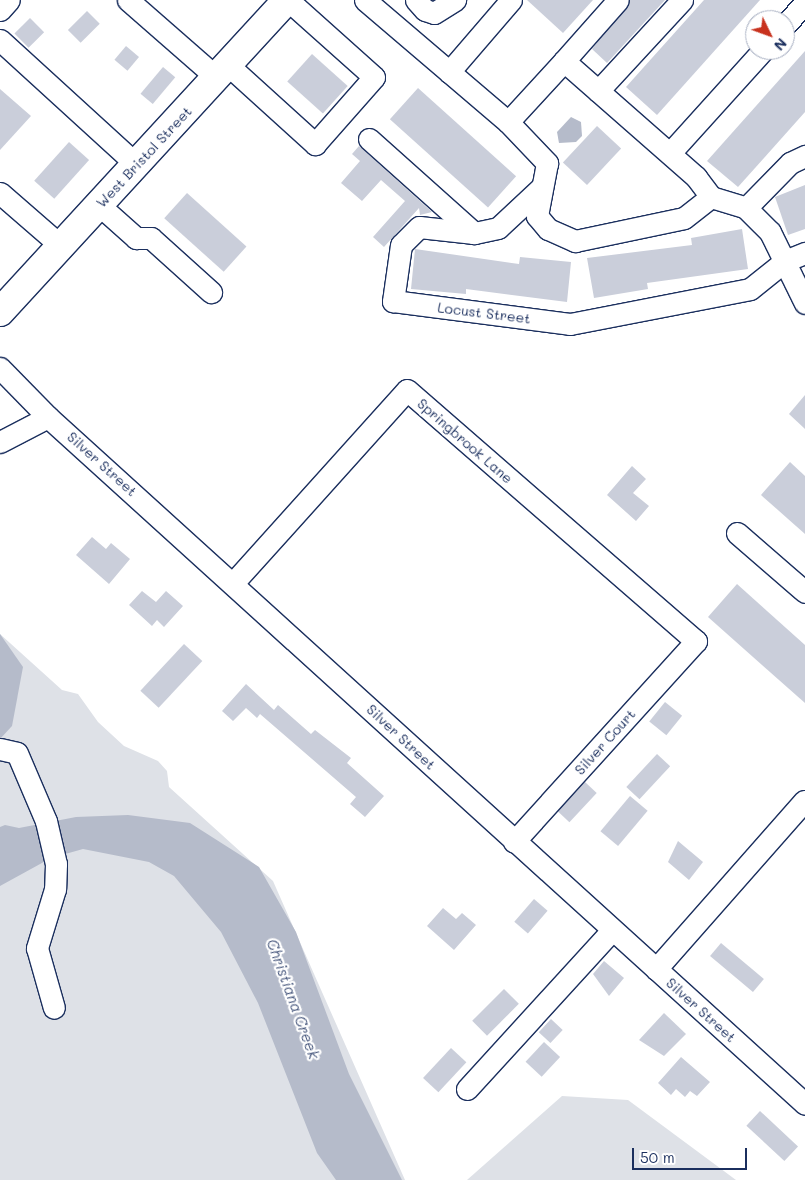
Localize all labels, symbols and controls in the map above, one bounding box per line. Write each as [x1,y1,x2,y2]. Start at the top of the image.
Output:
north arrow [745,10,795,60]
text: N [770,34,791,55]
street label: West Bristol Street [93,103,195,211]
street label: Locust Street [437,299,531,327]
street label: Springbrook Lane [414,395,516,487]
street label: Silver Street [64,428,140,500]
street label: Silver Street [363,701,439,773]
street label: Silver Court [571,706,639,778]
water label: Christiana Creek [263,937,323,1061]
street label: Silver Street [663,974,739,1046]
scale bar [635,1138,750,1170]
text: 50 m [640,1147,675,1167]

